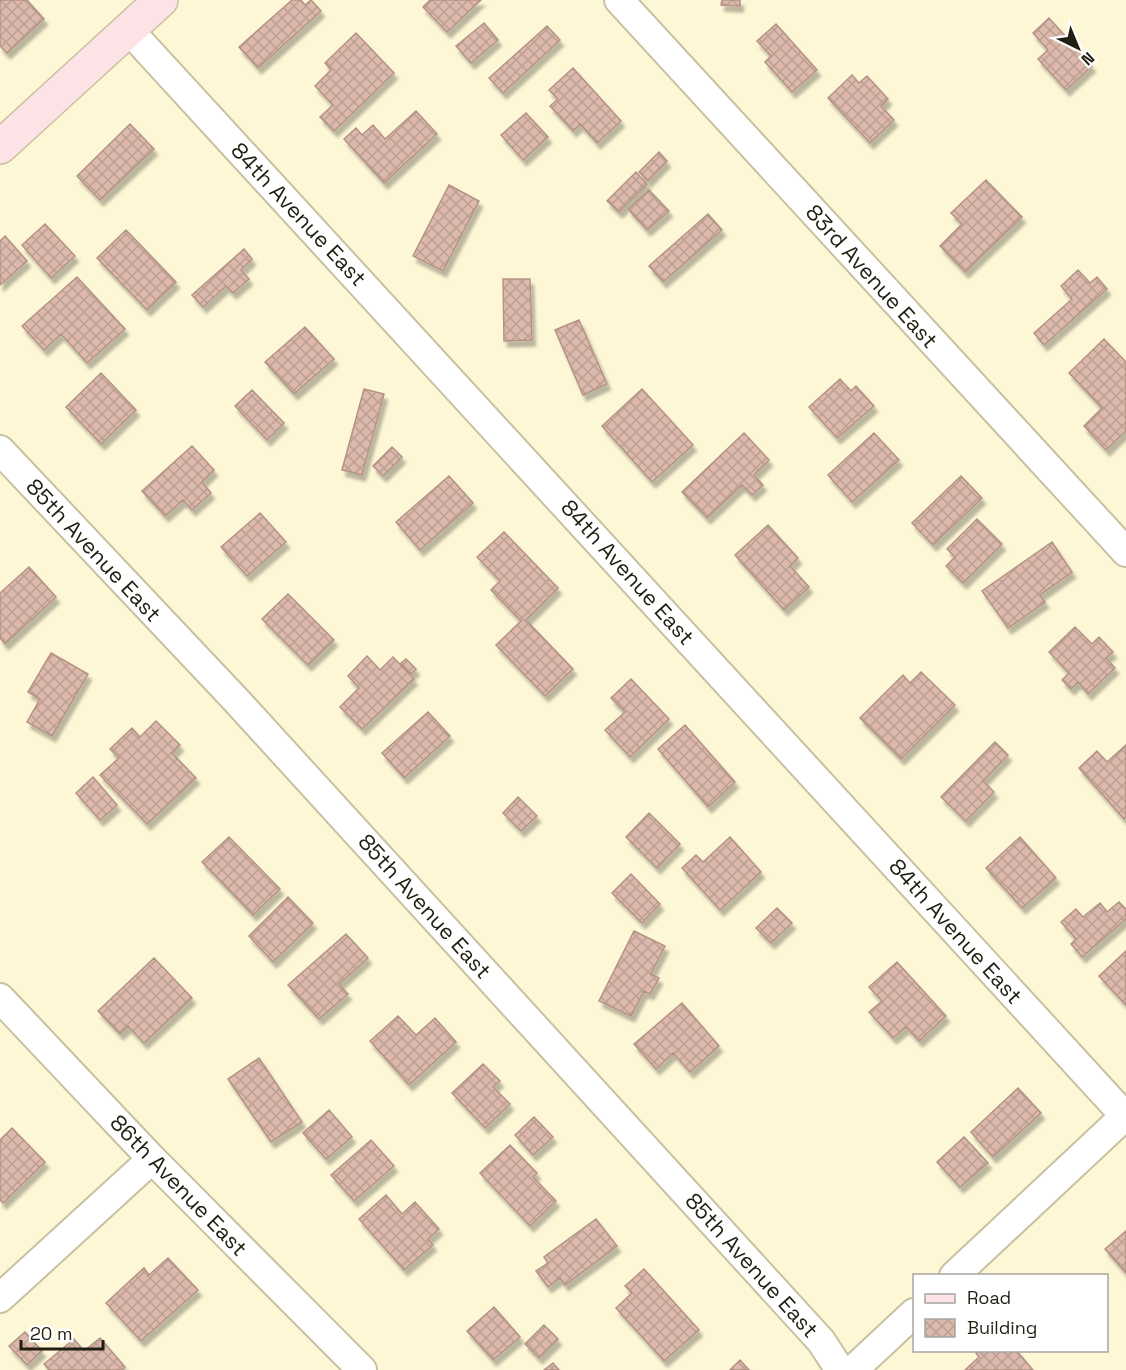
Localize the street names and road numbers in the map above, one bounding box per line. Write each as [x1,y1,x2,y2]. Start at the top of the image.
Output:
street label: 84th Avenue East [225,136,373,292]
street label: 83rd Avenue East [800,198,944,354]
street label: 85th Avenue East [20,473,168,627]
street label: 84th Avenue East [555,493,701,651]
street label: 85th Avenue East [352,828,498,984]
street label: 84th Avenue East [883,852,1029,1010]
street label: 86th Avenue East [104,1108,254,1262]
street label: 85th Avenue East [679,1187,825,1343]

